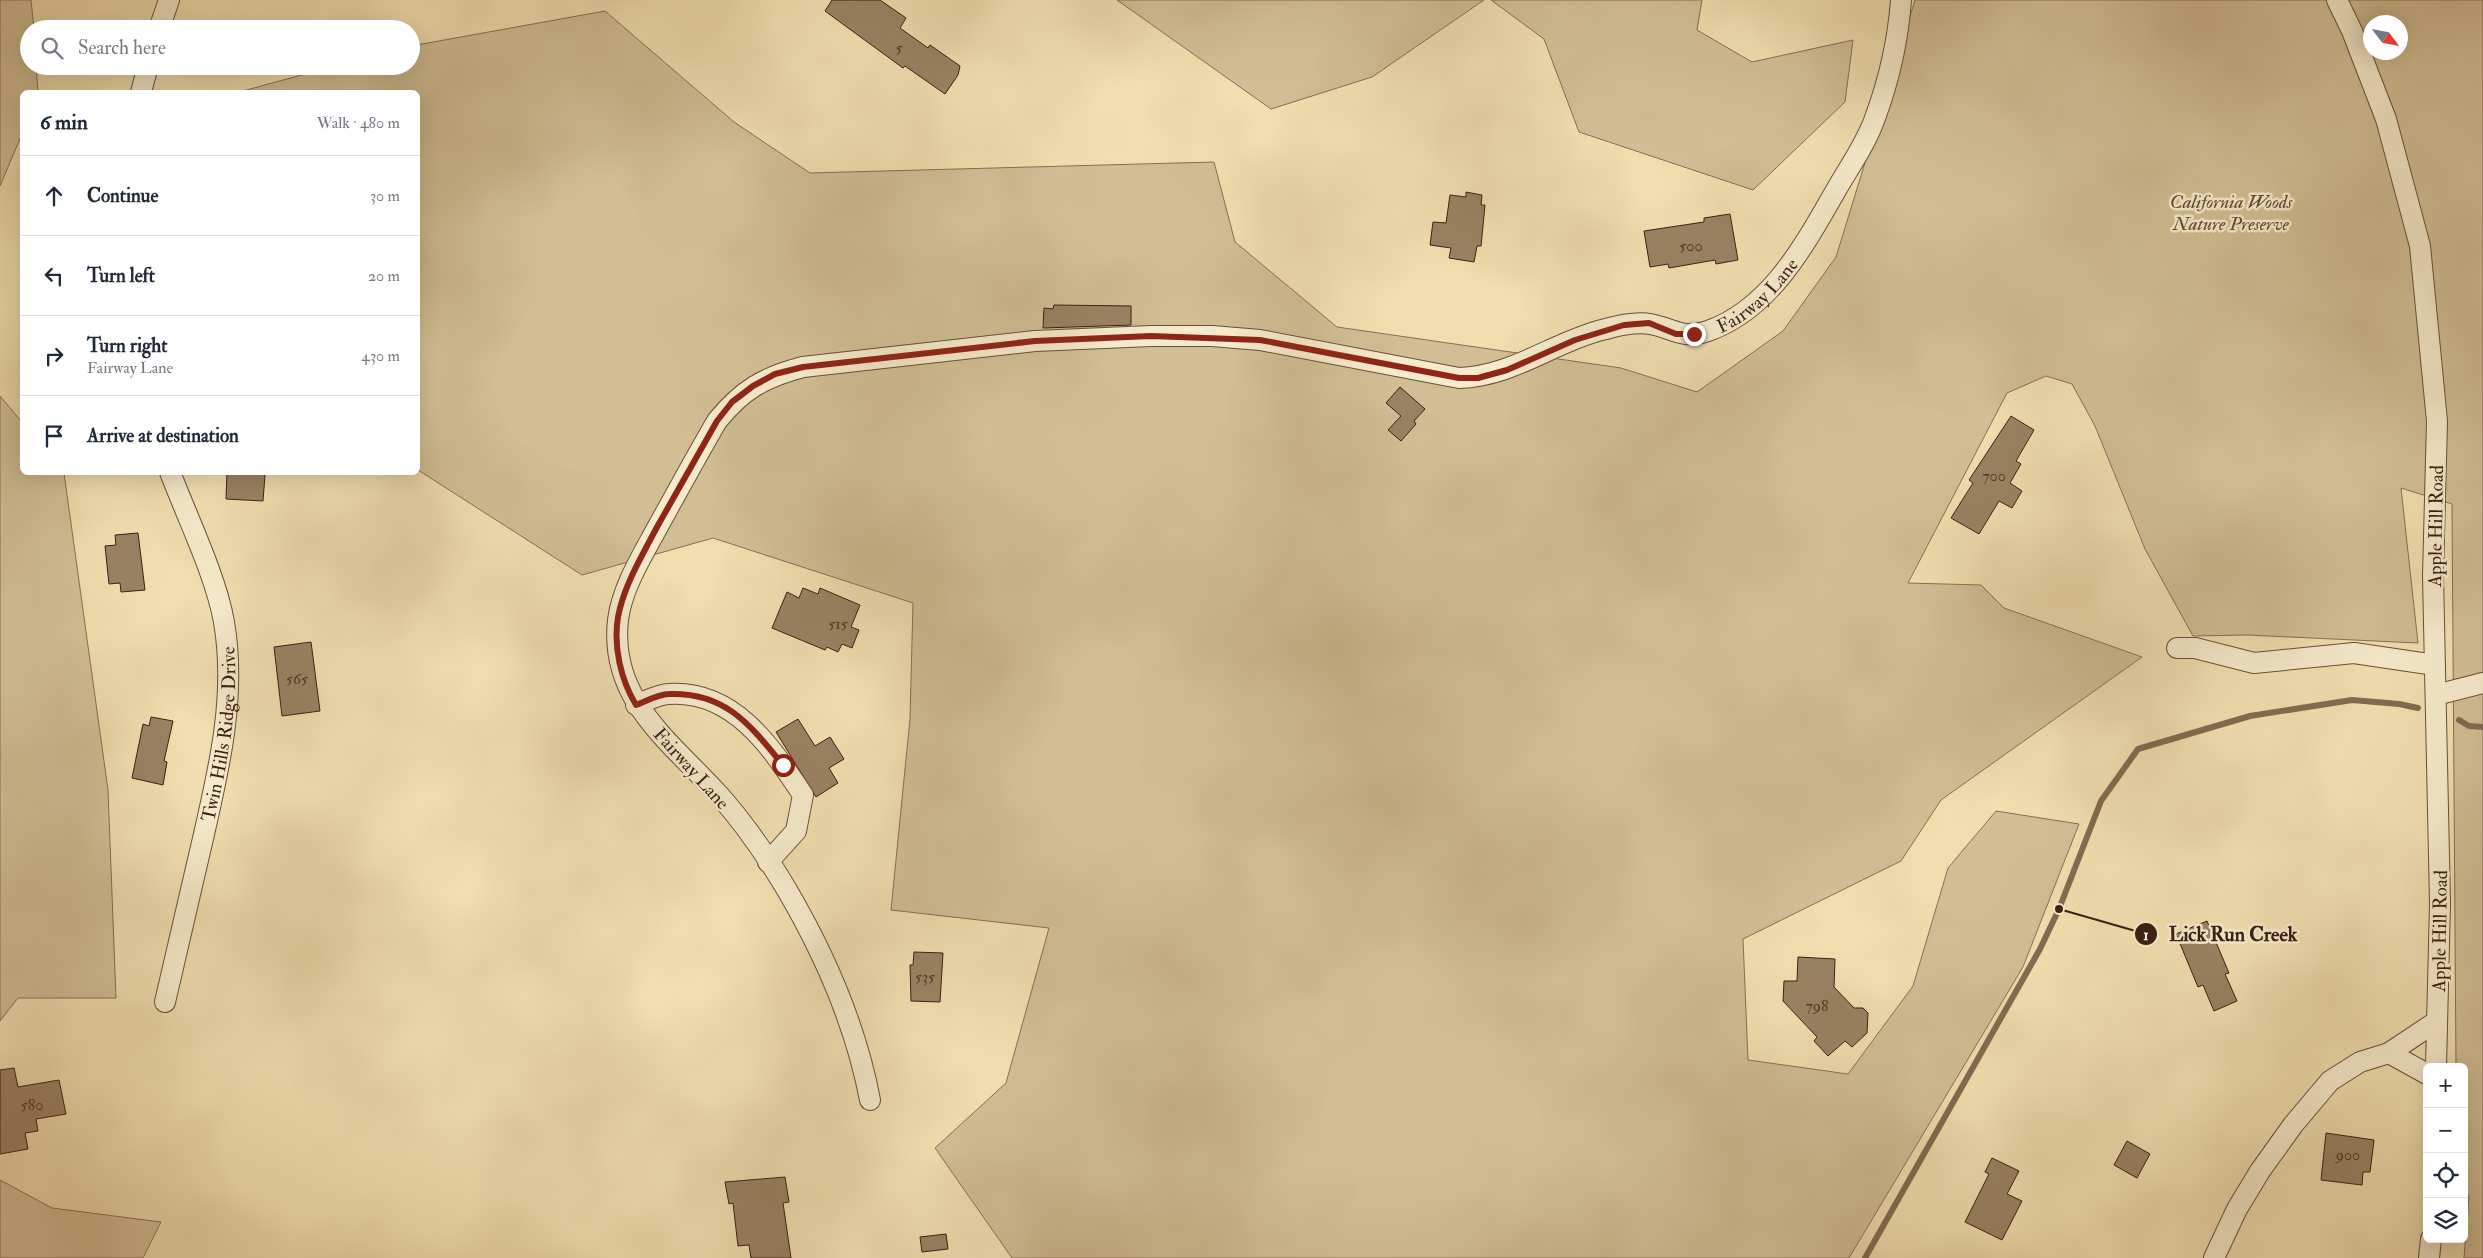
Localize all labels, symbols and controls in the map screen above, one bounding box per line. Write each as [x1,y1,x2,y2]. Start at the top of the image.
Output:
north arrow [2363,15,2408,60]
search box [20,20,420,75]
icon: search [38,34,66,62]
text: Search here [78,36,166,60]
house number: 5 [895,38,903,58]
text: 6 min [40,109,88,136]
text: Walk · 480 m [317,113,400,133]
icon: ahead [40,182,68,210]
text: Continue [87,184,158,208]
text: 30 m [370,186,400,206]
park label: California Woods Nature Preserve [2170,190,2293,236]
house number: 500 [1679,236,1703,256]
street label: Fairway Lane [1713,254,1804,339]
icon: left [40,262,68,290]
text: Turn left [87,264,155,288]
text: 20 m [368,266,400,286]
route end [1683,323,1706,346]
text: Turn right [87,334,167,358]
icon: right [40,342,68,370]
text: 430 m [361,346,400,366]
text: Fairway Lane [87,358,173,378]
icon: arrive [40,422,68,450]
text: Arrive at destination [87,424,239,448]
street label: Apple Hill Road [2423,464,2450,588]
house number: 700 [1982,466,2006,486]
house number: 515 [828,614,848,634]
street label: Twin Hills Ridge Drive [196,646,241,824]
house number: 565 [286,669,308,689]
street label: Fairway Lane [648,723,734,815]
route start [772,754,795,777]
street label: Apple Hill Road [2427,869,2454,993]
callout: Lick Run Creek [2133,917,2307,952]
text: Lick Run Creek [2169,922,2298,947]
text: 1 [2143,926,2149,945]
house number: 535 [915,967,935,987]
house number: 798 [1805,996,1829,1016]
map controls [2423,1063,2468,1243]
button: + [2423,1063,2468,1108]
house number: 580 [21,1095,43,1115]
button: − [2423,1108,2468,1153]
house number: 900 [2335,1145,2360,1165]
button: locate [2423,1153,2468,1198]
button: layers [2423,1198,2468,1243]

